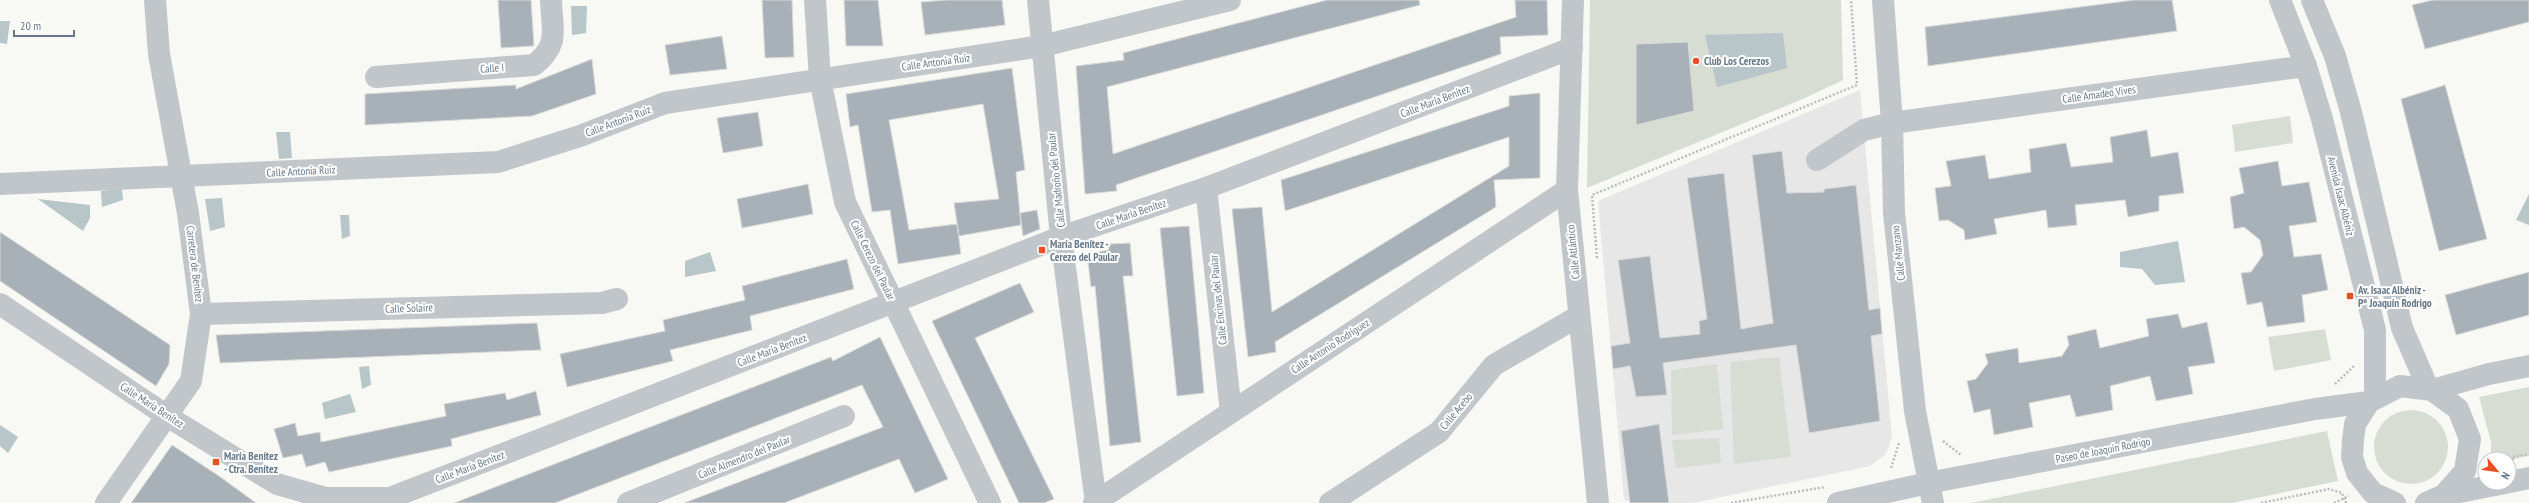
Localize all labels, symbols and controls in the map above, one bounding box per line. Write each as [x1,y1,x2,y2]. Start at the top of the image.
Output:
scale bar [14,12,74,38]
text: 20 m [20,18,41,33]
street label: Calle Antonia Ruiz [901,50,971,74]
place label: Club Los Cerezos [1704,54,1769,68]
marker: Club Los Cerezos [1691,56,1701,66]
street label: Calle I [480,60,504,76]
street label: Calle María Benítez [1398,81,1472,121]
street label: Calle Amadeo Vives [2061,82,2137,106]
street label: Calle Antonia Ruiz [583,102,653,140]
street label: Calle Madroño del Paular [1044,132,1068,228]
street label: Avenida Isaac Albéniz [2324,155,2358,237]
street label: Calle Antonia Ruiz [266,162,336,180]
street label: Calle María Benítez [1094,195,1168,233]
street label: Calle Cerezo del Paular [848,218,898,302]
street label: Calle Atlántico [1563,224,1583,280]
street label: Calle Manzano [1888,224,1908,281]
street label: Carretera de Benítez [183,225,207,303]
place label: María Benítez - Cerezo del Paular [1050,237,1119,264]
marker: María Benítez - Cerezo del Paular [1037,245,1047,255]
street label: Calle Encinas del Paular [1206,254,1230,346]
place label: Av. Isaac Albéniz - Pº Joaquín Rodrigo [2357,283,2432,310]
marker: Av. Isaac Albéniz - Pº Joaquín Rodrigo [2345,291,2355,301]
street label: Calle Solaire [385,300,434,316]
street label: Calle Antonio Rodríguez [1288,315,1372,377]
street label: Calle María Benítez [735,330,809,370]
street label: Calle María Benítez [118,379,187,431]
street label: Calle Acebo [1437,390,1476,432]
street label: Calle Almendro del Paular [696,432,792,482]
street label: Paseo de Joaquín Rodrigo [2054,434,2152,466]
street label: Calle María Benítez [433,447,507,487]
place label: María Benítez - Ctra. Benítez [224,449,278,476]
north arrow [2477,451,2517,491]
marker: María Benítez - Ctra. Benítez [211,457,221,467]
text: N [2498,470,2513,482]

